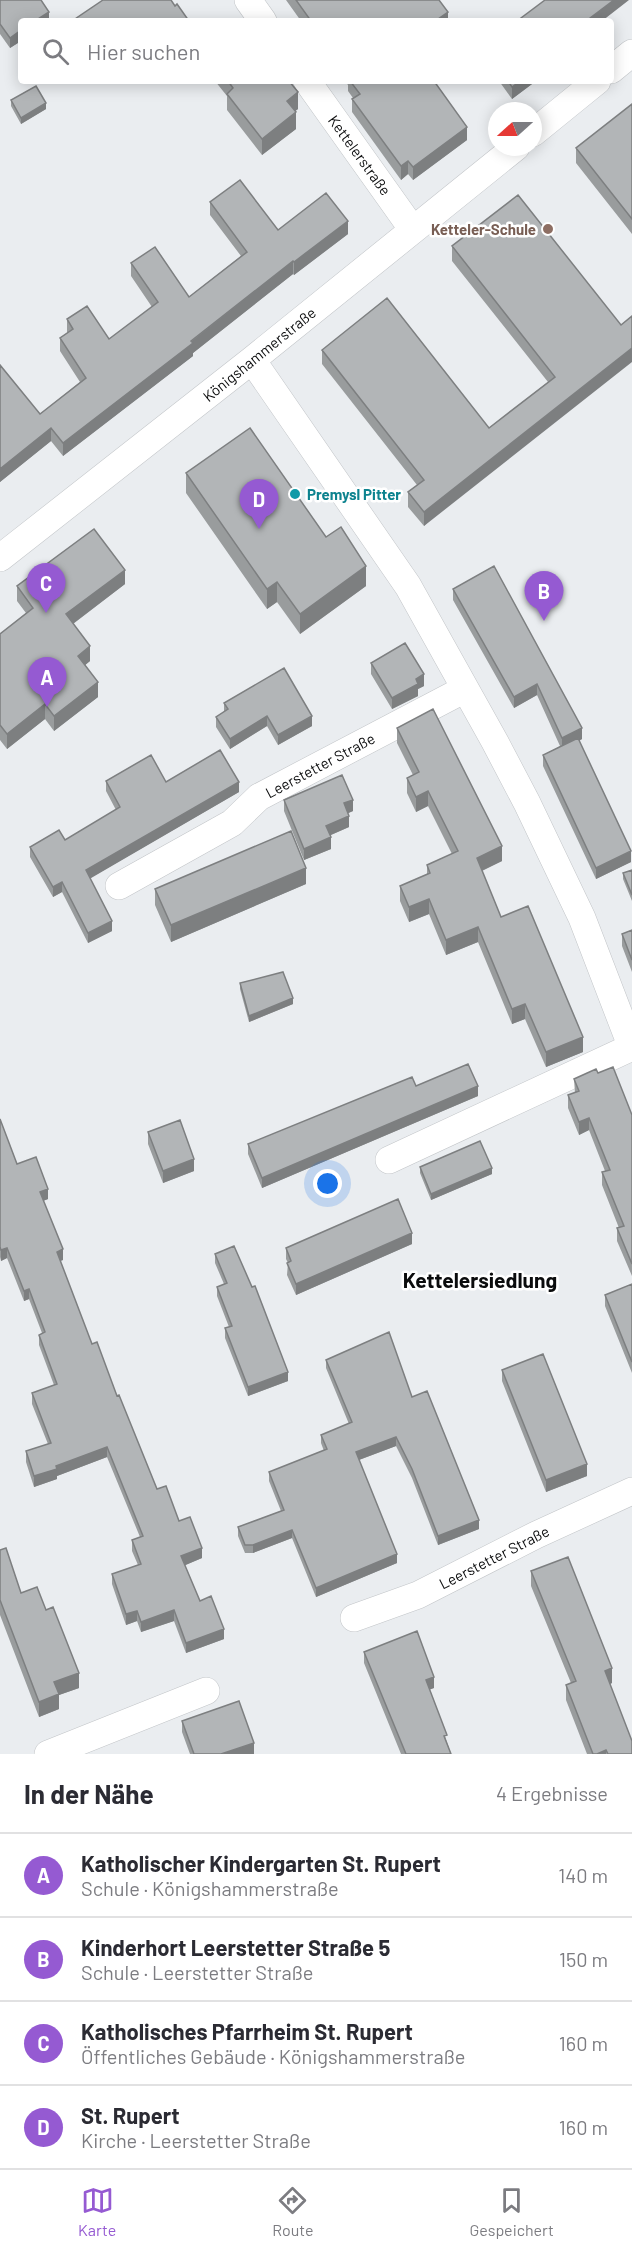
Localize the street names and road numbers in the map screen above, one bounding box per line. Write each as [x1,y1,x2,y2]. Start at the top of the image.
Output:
street label: Kettelerstraße [325,111,395,199]
street label: Königshammerstraße [199,303,319,405]
street label: Leerstetter Straße [262,729,378,801]
street label: Leerstetter Straße [436,1521,552,1593]

